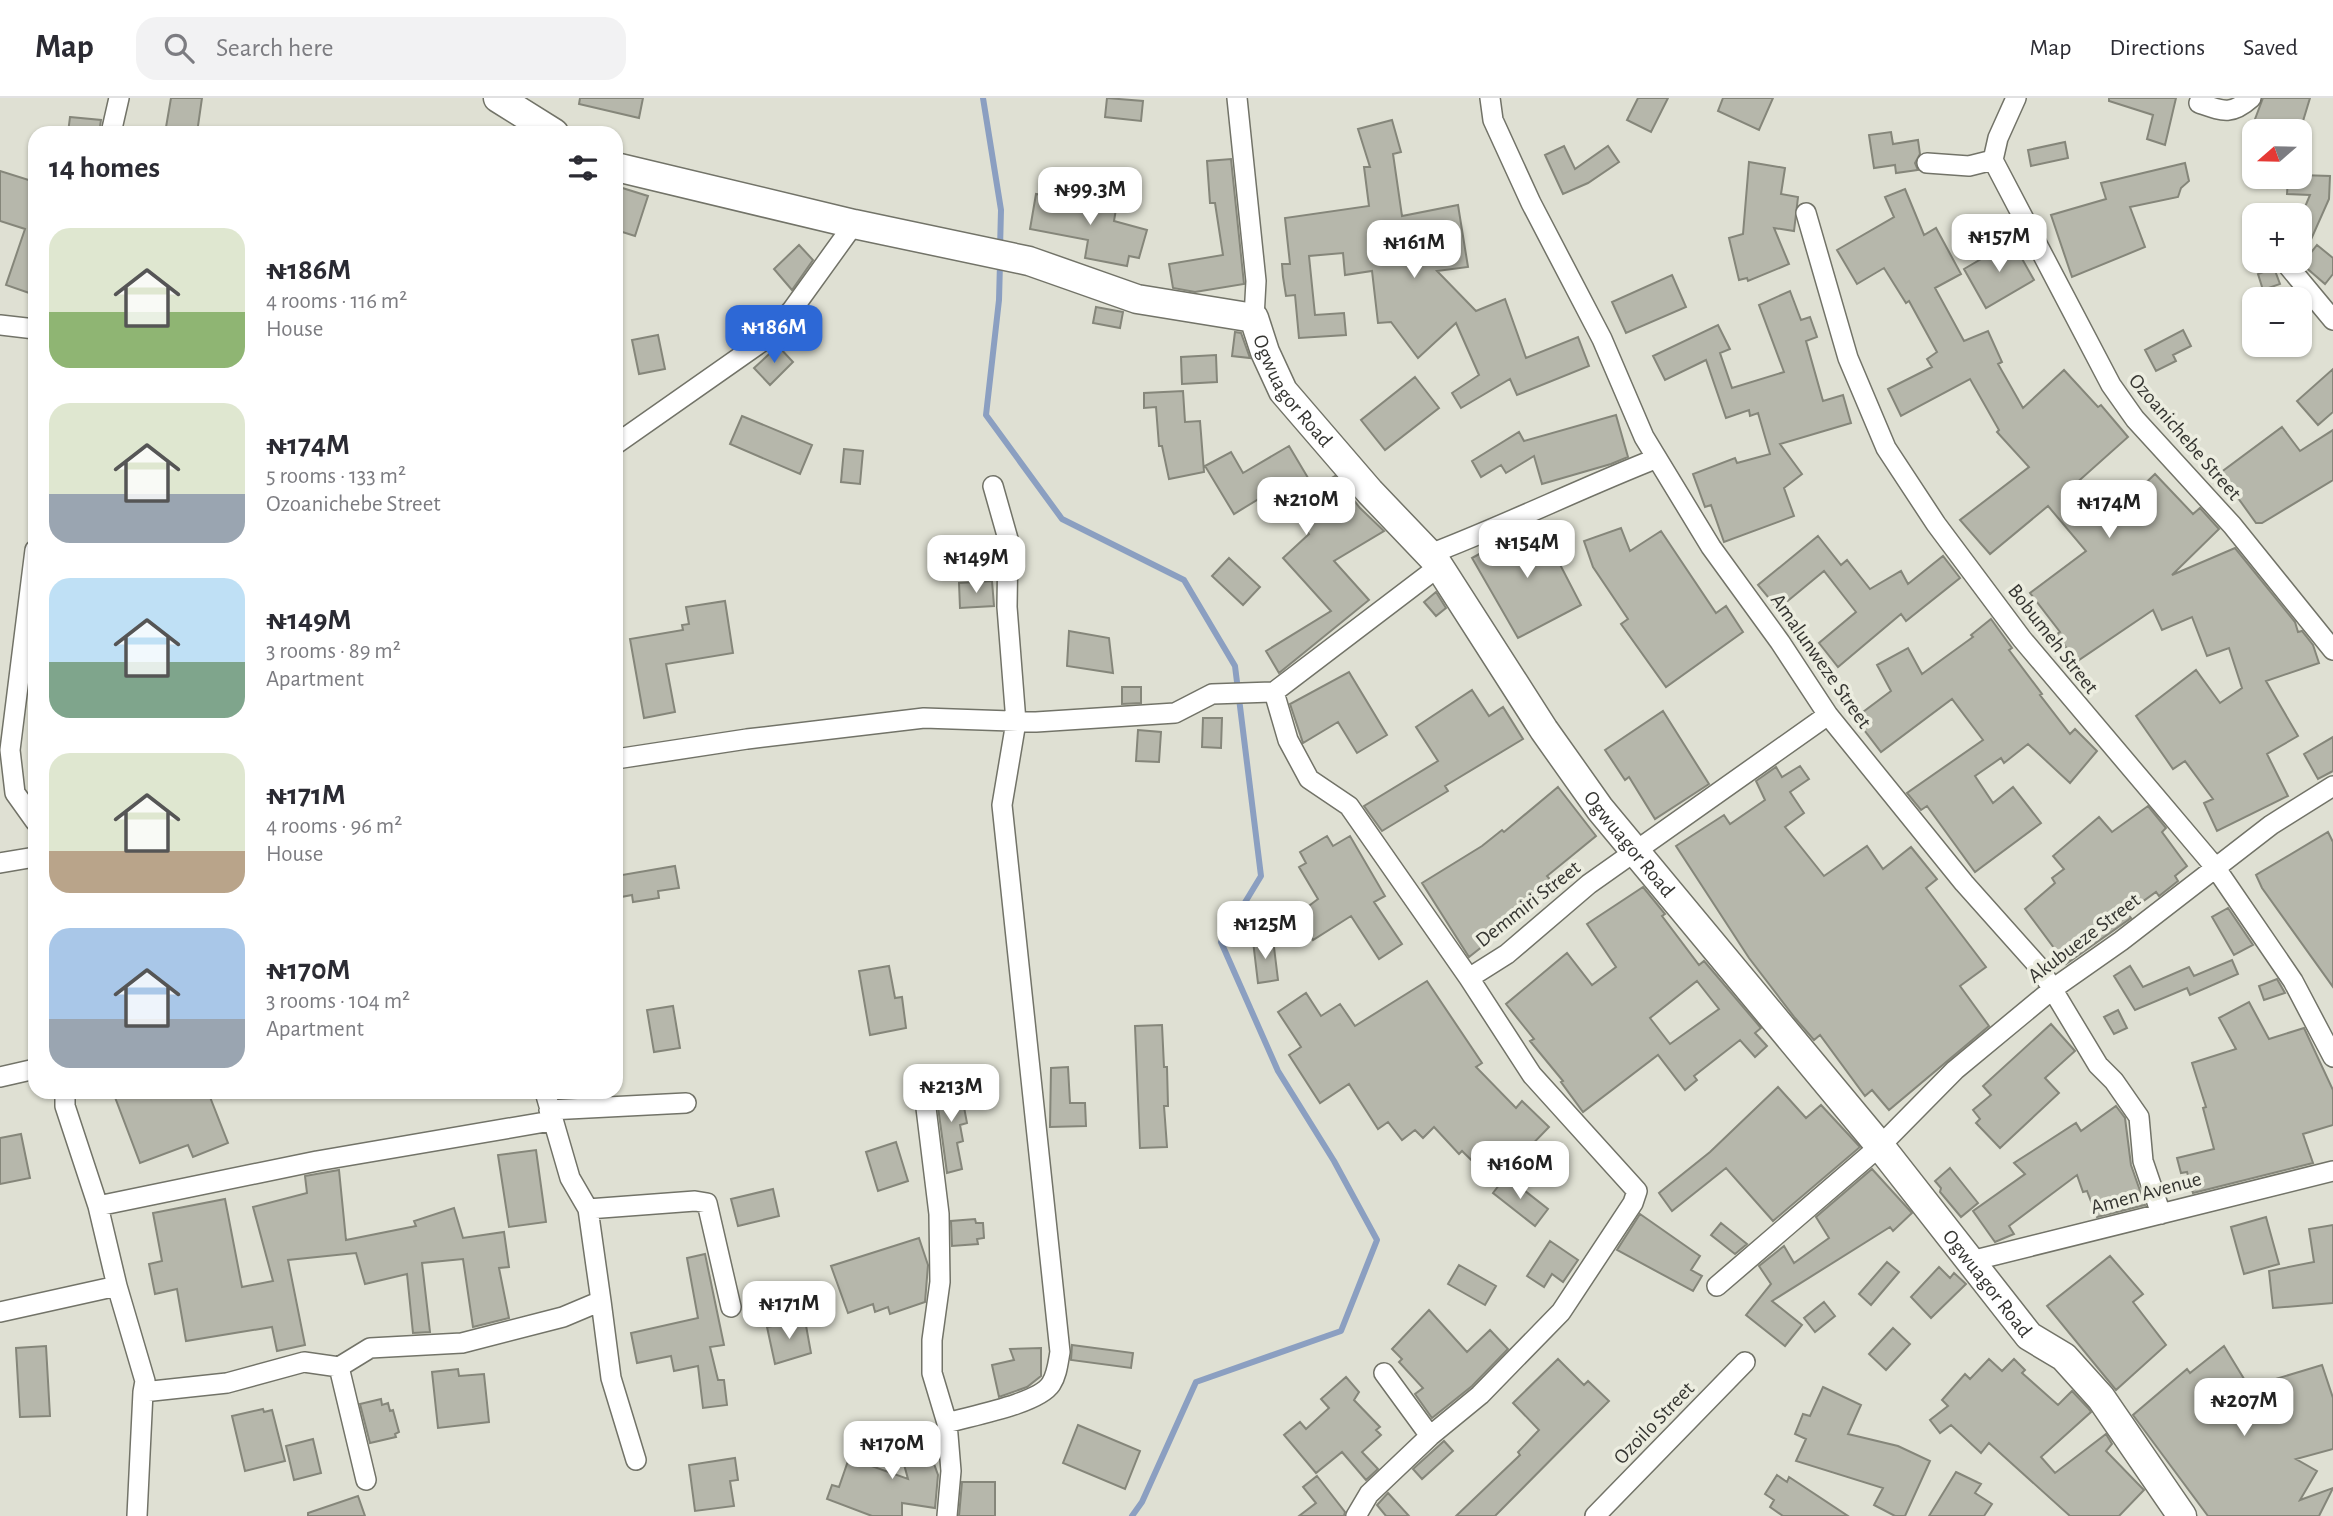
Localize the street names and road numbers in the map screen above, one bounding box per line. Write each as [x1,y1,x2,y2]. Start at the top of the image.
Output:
street label: Ogwuagor Road [1250,332,1337,451]
street label: Ozoanichebe Street [2125,370,2245,504]
street label: Bobumeh Street [2004,580,2102,698]
street label: Amalunweze Street [1767,590,1875,732]
street label: Ogwuagor Road [1580,787,1679,901]
street label: Demmiri Street [1472,857,1585,951]
street label: Akubueze Street [2024,889,2144,987]
street label: Amen Avenue [2088,1168,2204,1218]
street label: Ogwuagor Road [1939,1225,2036,1341]
street label: Ozoilo Street [1610,1378,1698,1468]

